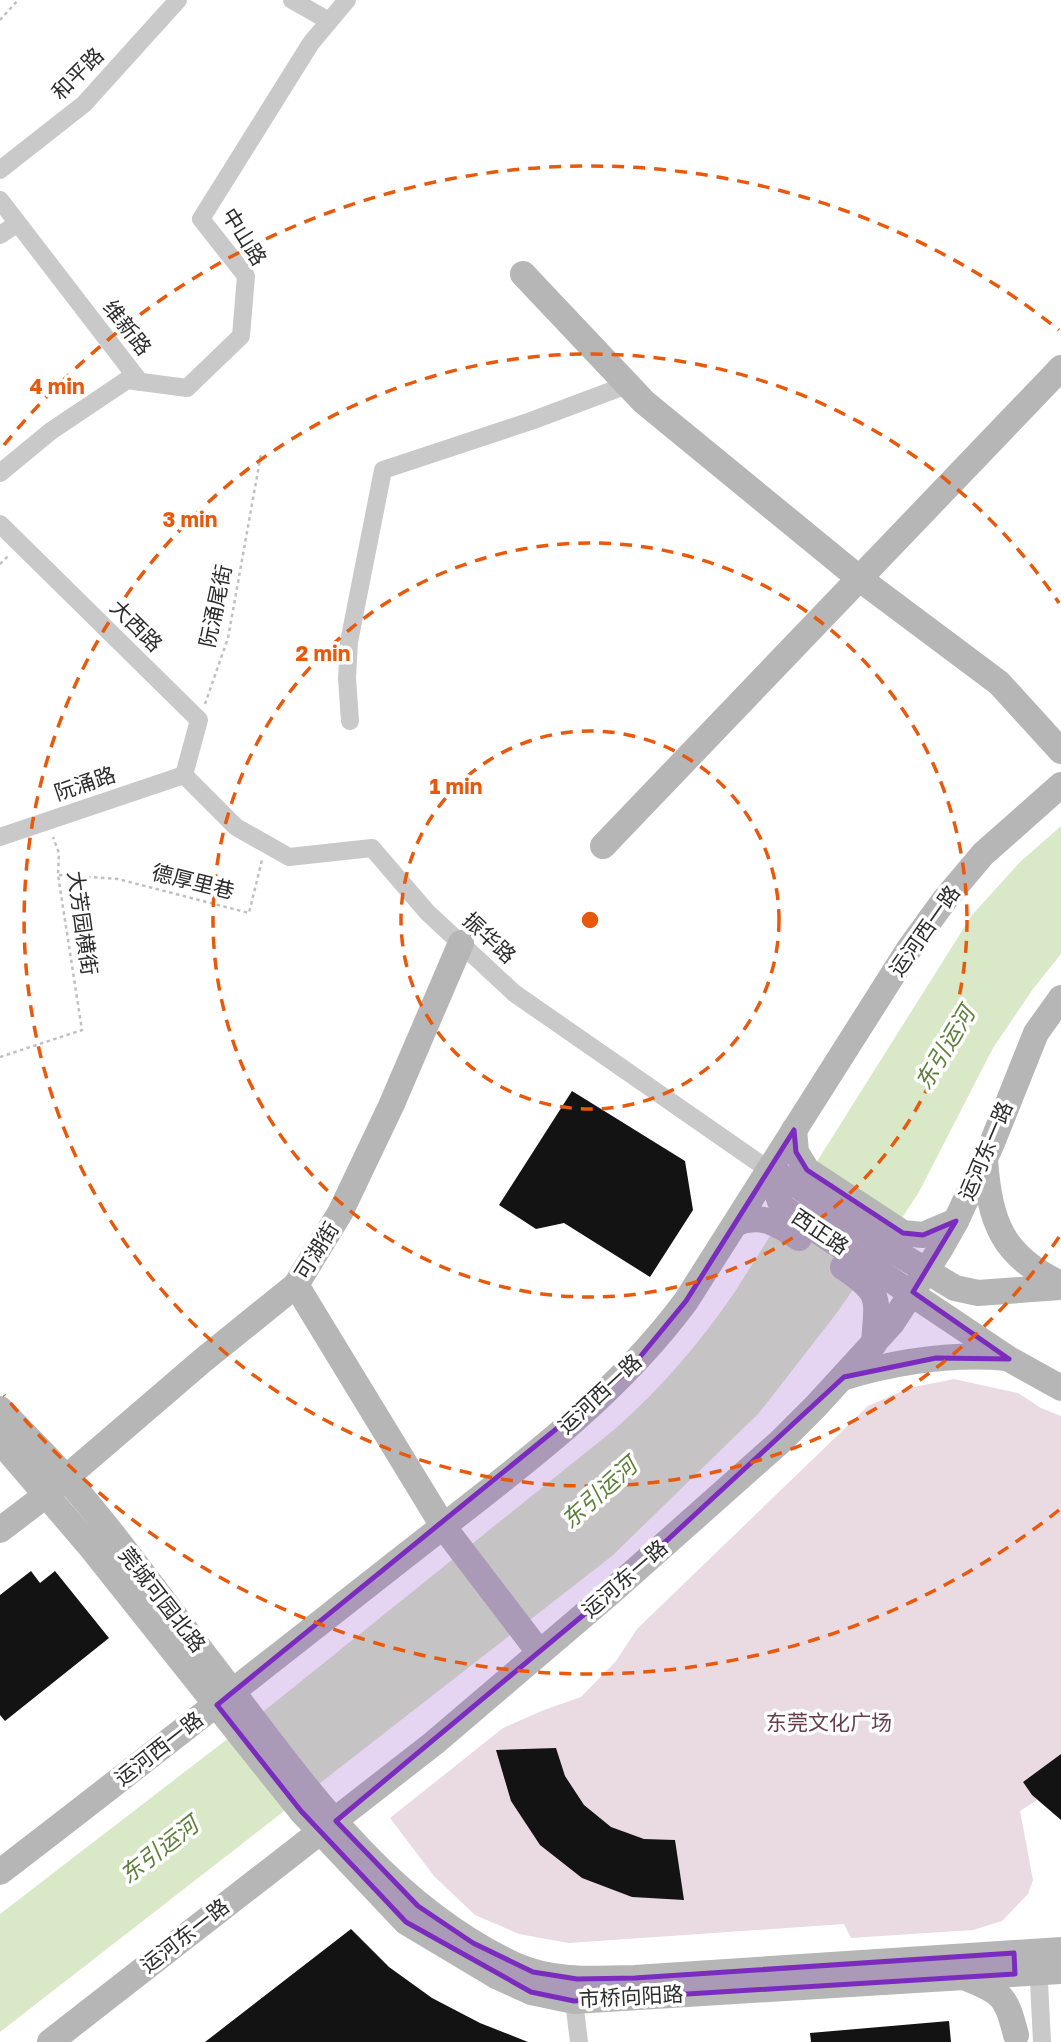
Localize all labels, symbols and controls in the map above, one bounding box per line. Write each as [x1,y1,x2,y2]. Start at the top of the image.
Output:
street label: 和平路 [46,42,109,105]
street label: 中山路 [217,203,273,270]
street label: 维新路 [98,295,157,360]
text: 4 min [29,373,85,399]
text: 3 min [163,506,217,532]
street label: 阮涌尾街 [194,562,236,650]
street label: 大西路 [105,594,168,657]
text: 2 min [296,640,350,666]
street label: 阮涌路 [51,761,119,806]
text: 1 min [430,773,482,799]
street label: 德厚里巷 [149,858,237,904]
street label: 大芳园横街 [63,869,103,977]
street label: 运河西一路 [883,880,965,981]
street label: 振华路 [458,906,522,968]
centre of rings [578,908,602,932]
water label: 东引运河 [908,997,982,1094]
street label: 运河东一路 [953,1097,1018,1204]
street label: 西正路 [787,1203,854,1260]
street label: 可湖街 [288,1217,344,1284]
street label: 运河西一路 [552,1348,647,1439]
water label: 东引运河 [555,1448,645,1533]
street label: 运河东一路 [576,1534,672,1622]
street label: 莞城可园北路 [114,1542,212,1657]
street label: 运河西一路 [109,1706,208,1791]
park label: 东莞文化广场 [766,1709,892,1735]
water label: 东引运河 [114,1807,206,1889]
street label: 运河东一路 [135,1893,234,1978]
street label: 市桥向阳路 [578,1980,684,2012]

